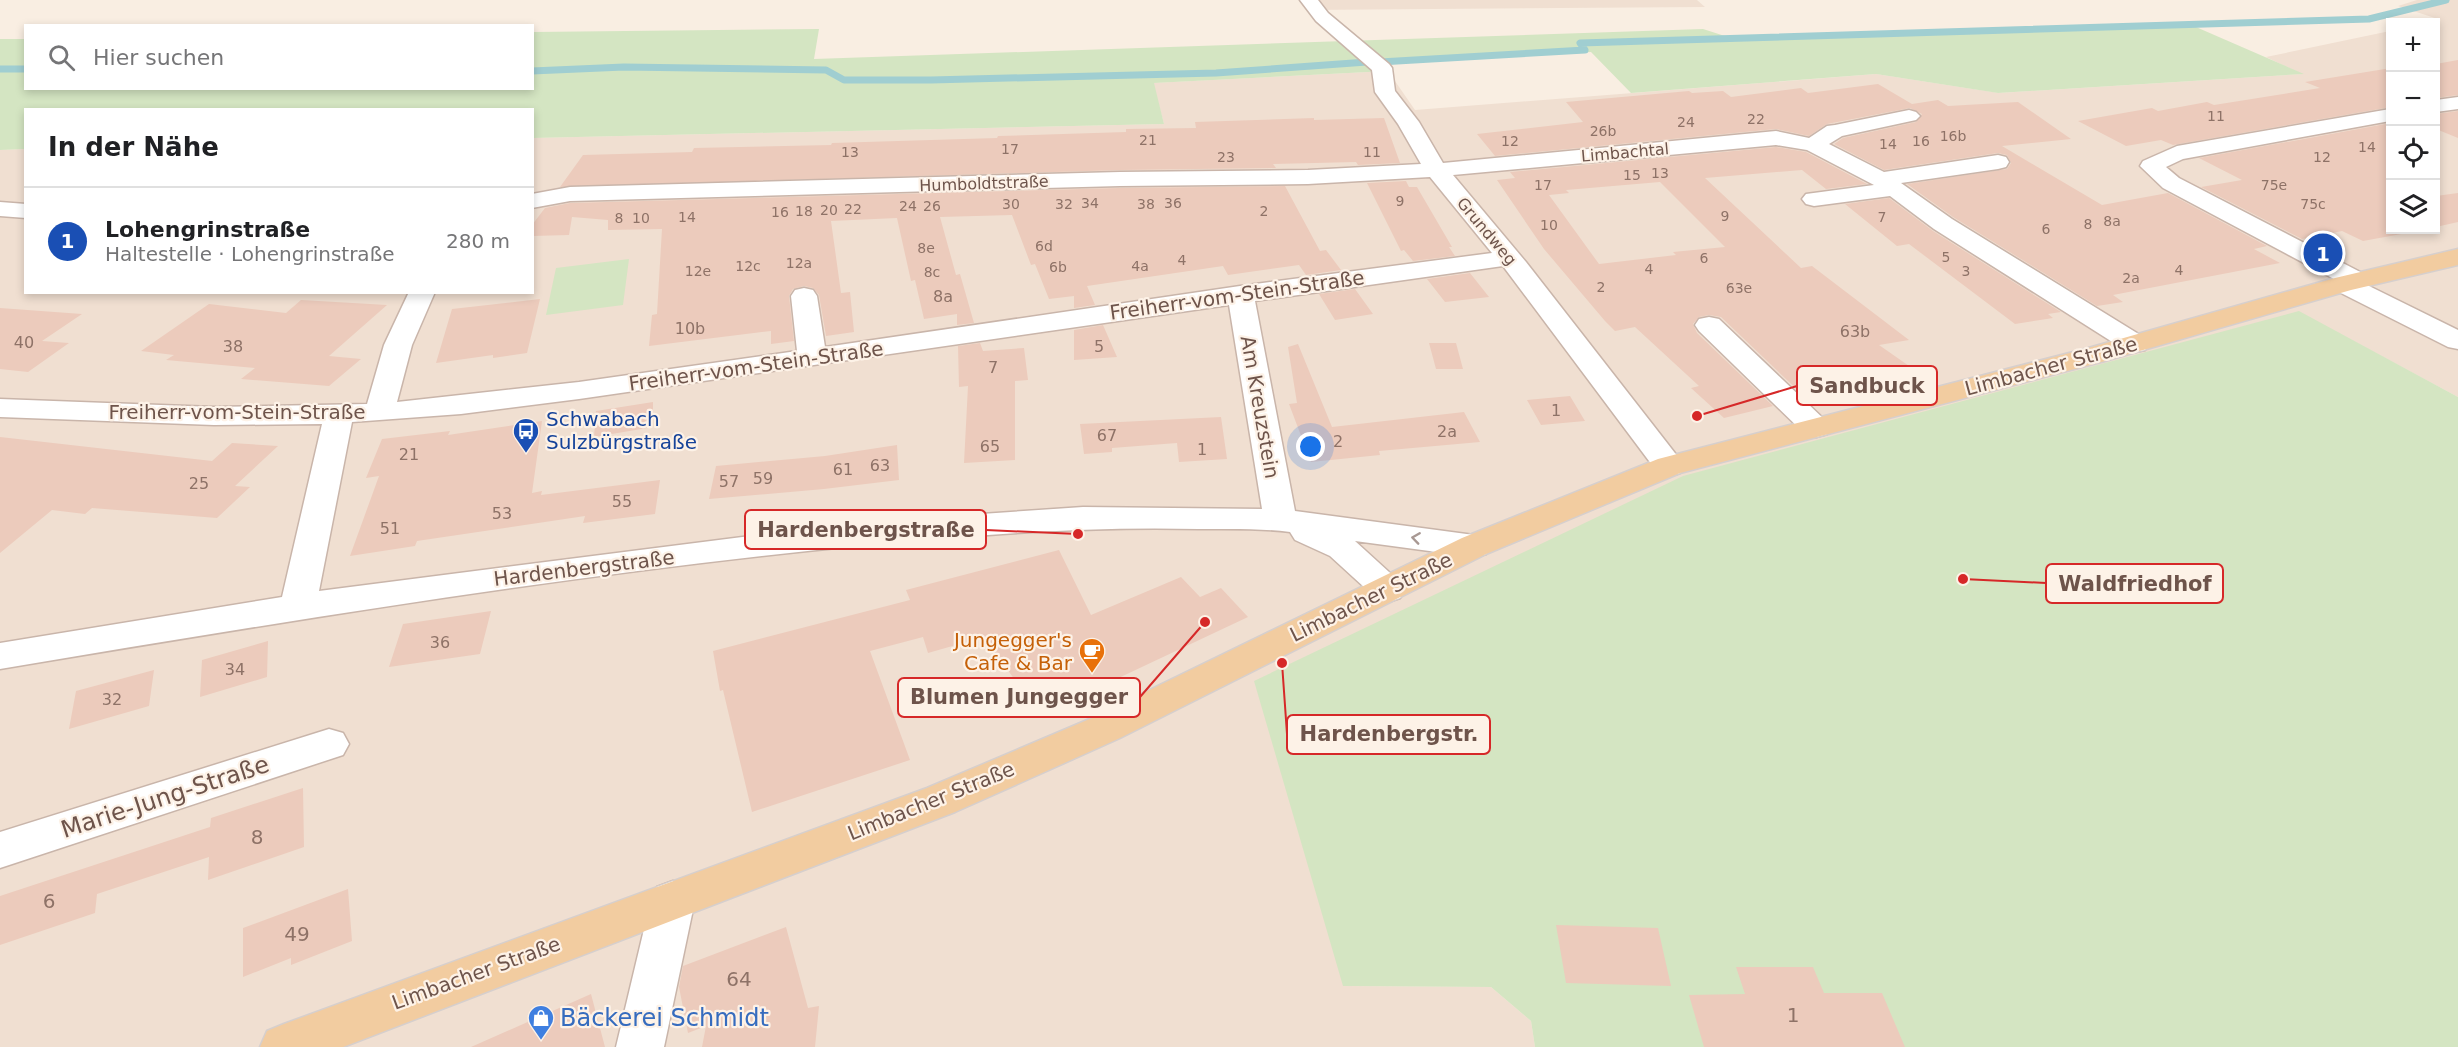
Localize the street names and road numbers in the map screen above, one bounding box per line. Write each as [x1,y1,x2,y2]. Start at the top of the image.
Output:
street label: Limbachtal [1580,139,1670,166]
street label: Humboldtstraße [919,172,1049,195]
street label: Grundweg [1453,194,1520,269]
street label: Freiherr-vom-Stein-Straße [1108,265,1366,325]
street label: Limbacher Straße [1962,331,2140,401]
street label: Am Kreuzstein [1236,334,1284,480]
street label: Freiherr-vom-Stein-Straße [627,336,885,396]
street label: Freiherr-vom-Stein-Straße [108,400,366,424]
street label: Hardenbergstraße [492,545,676,591]
street label: Limbacher Straße [1286,547,1456,647]
street label: Marie-Jung-Straße [57,750,273,844]
street label: Limbacher Straße [844,757,1018,845]
street label: Limbacher Straße [388,931,564,1015]

